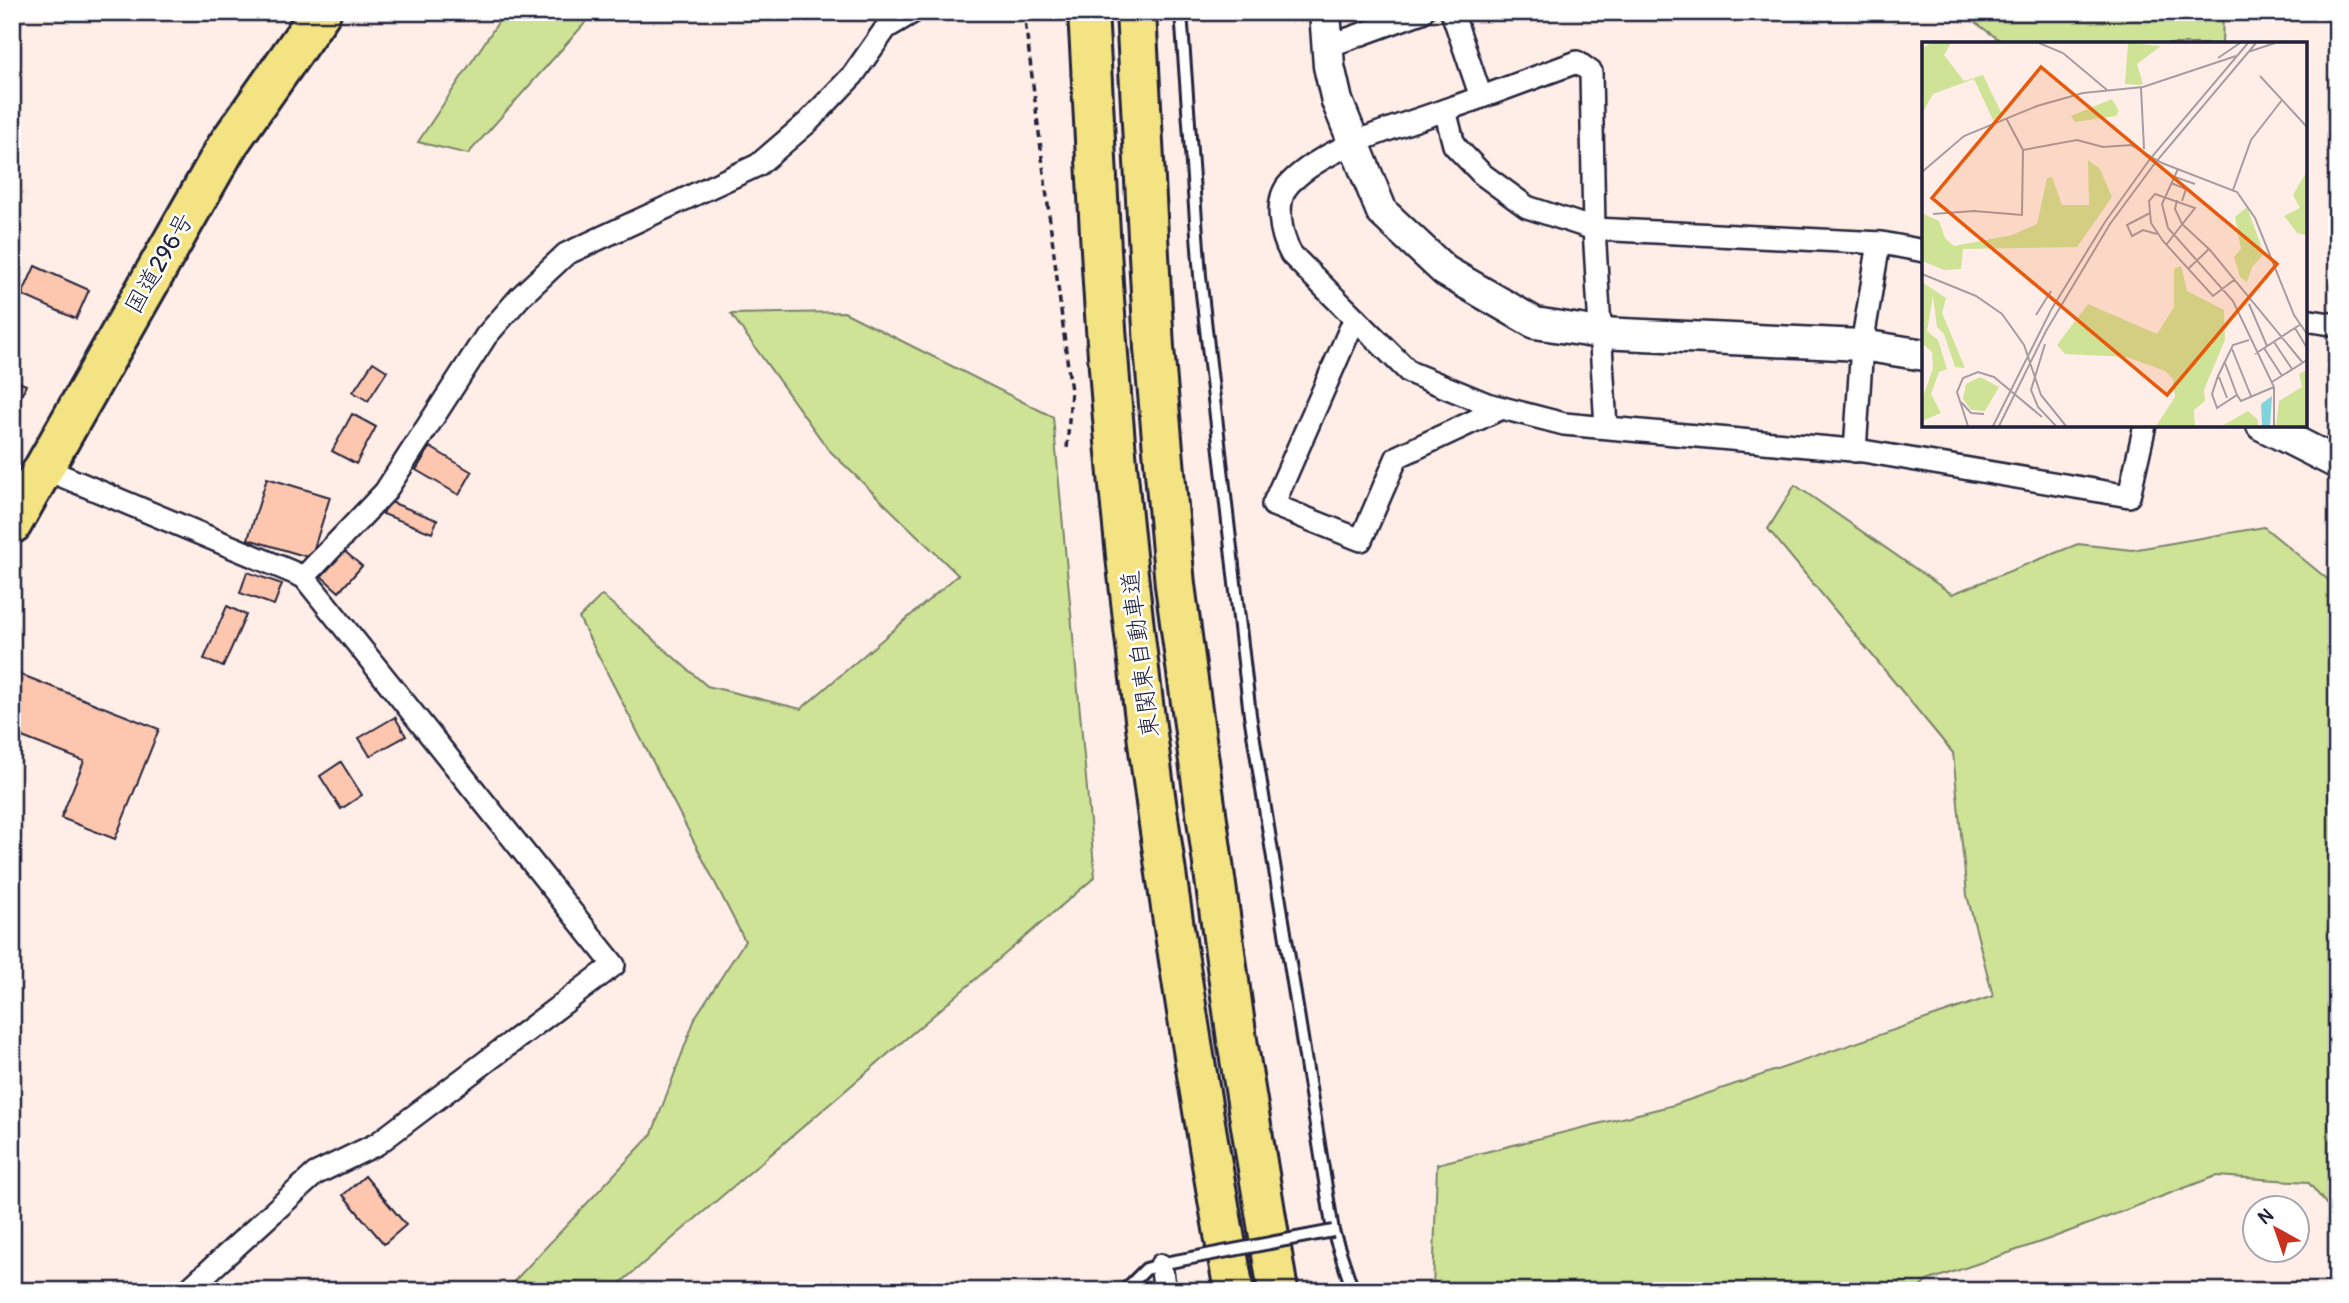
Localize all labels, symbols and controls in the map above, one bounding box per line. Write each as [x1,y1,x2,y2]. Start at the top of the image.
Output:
inset map [1922,42,2307,427]
street label: 国道296号 [119,208,200,319]
street label: 東関東自動車道 [1116,569,1165,739]
north arrow [2240,1194,2310,1264]
text: N [2253,1203,2278,1230]

